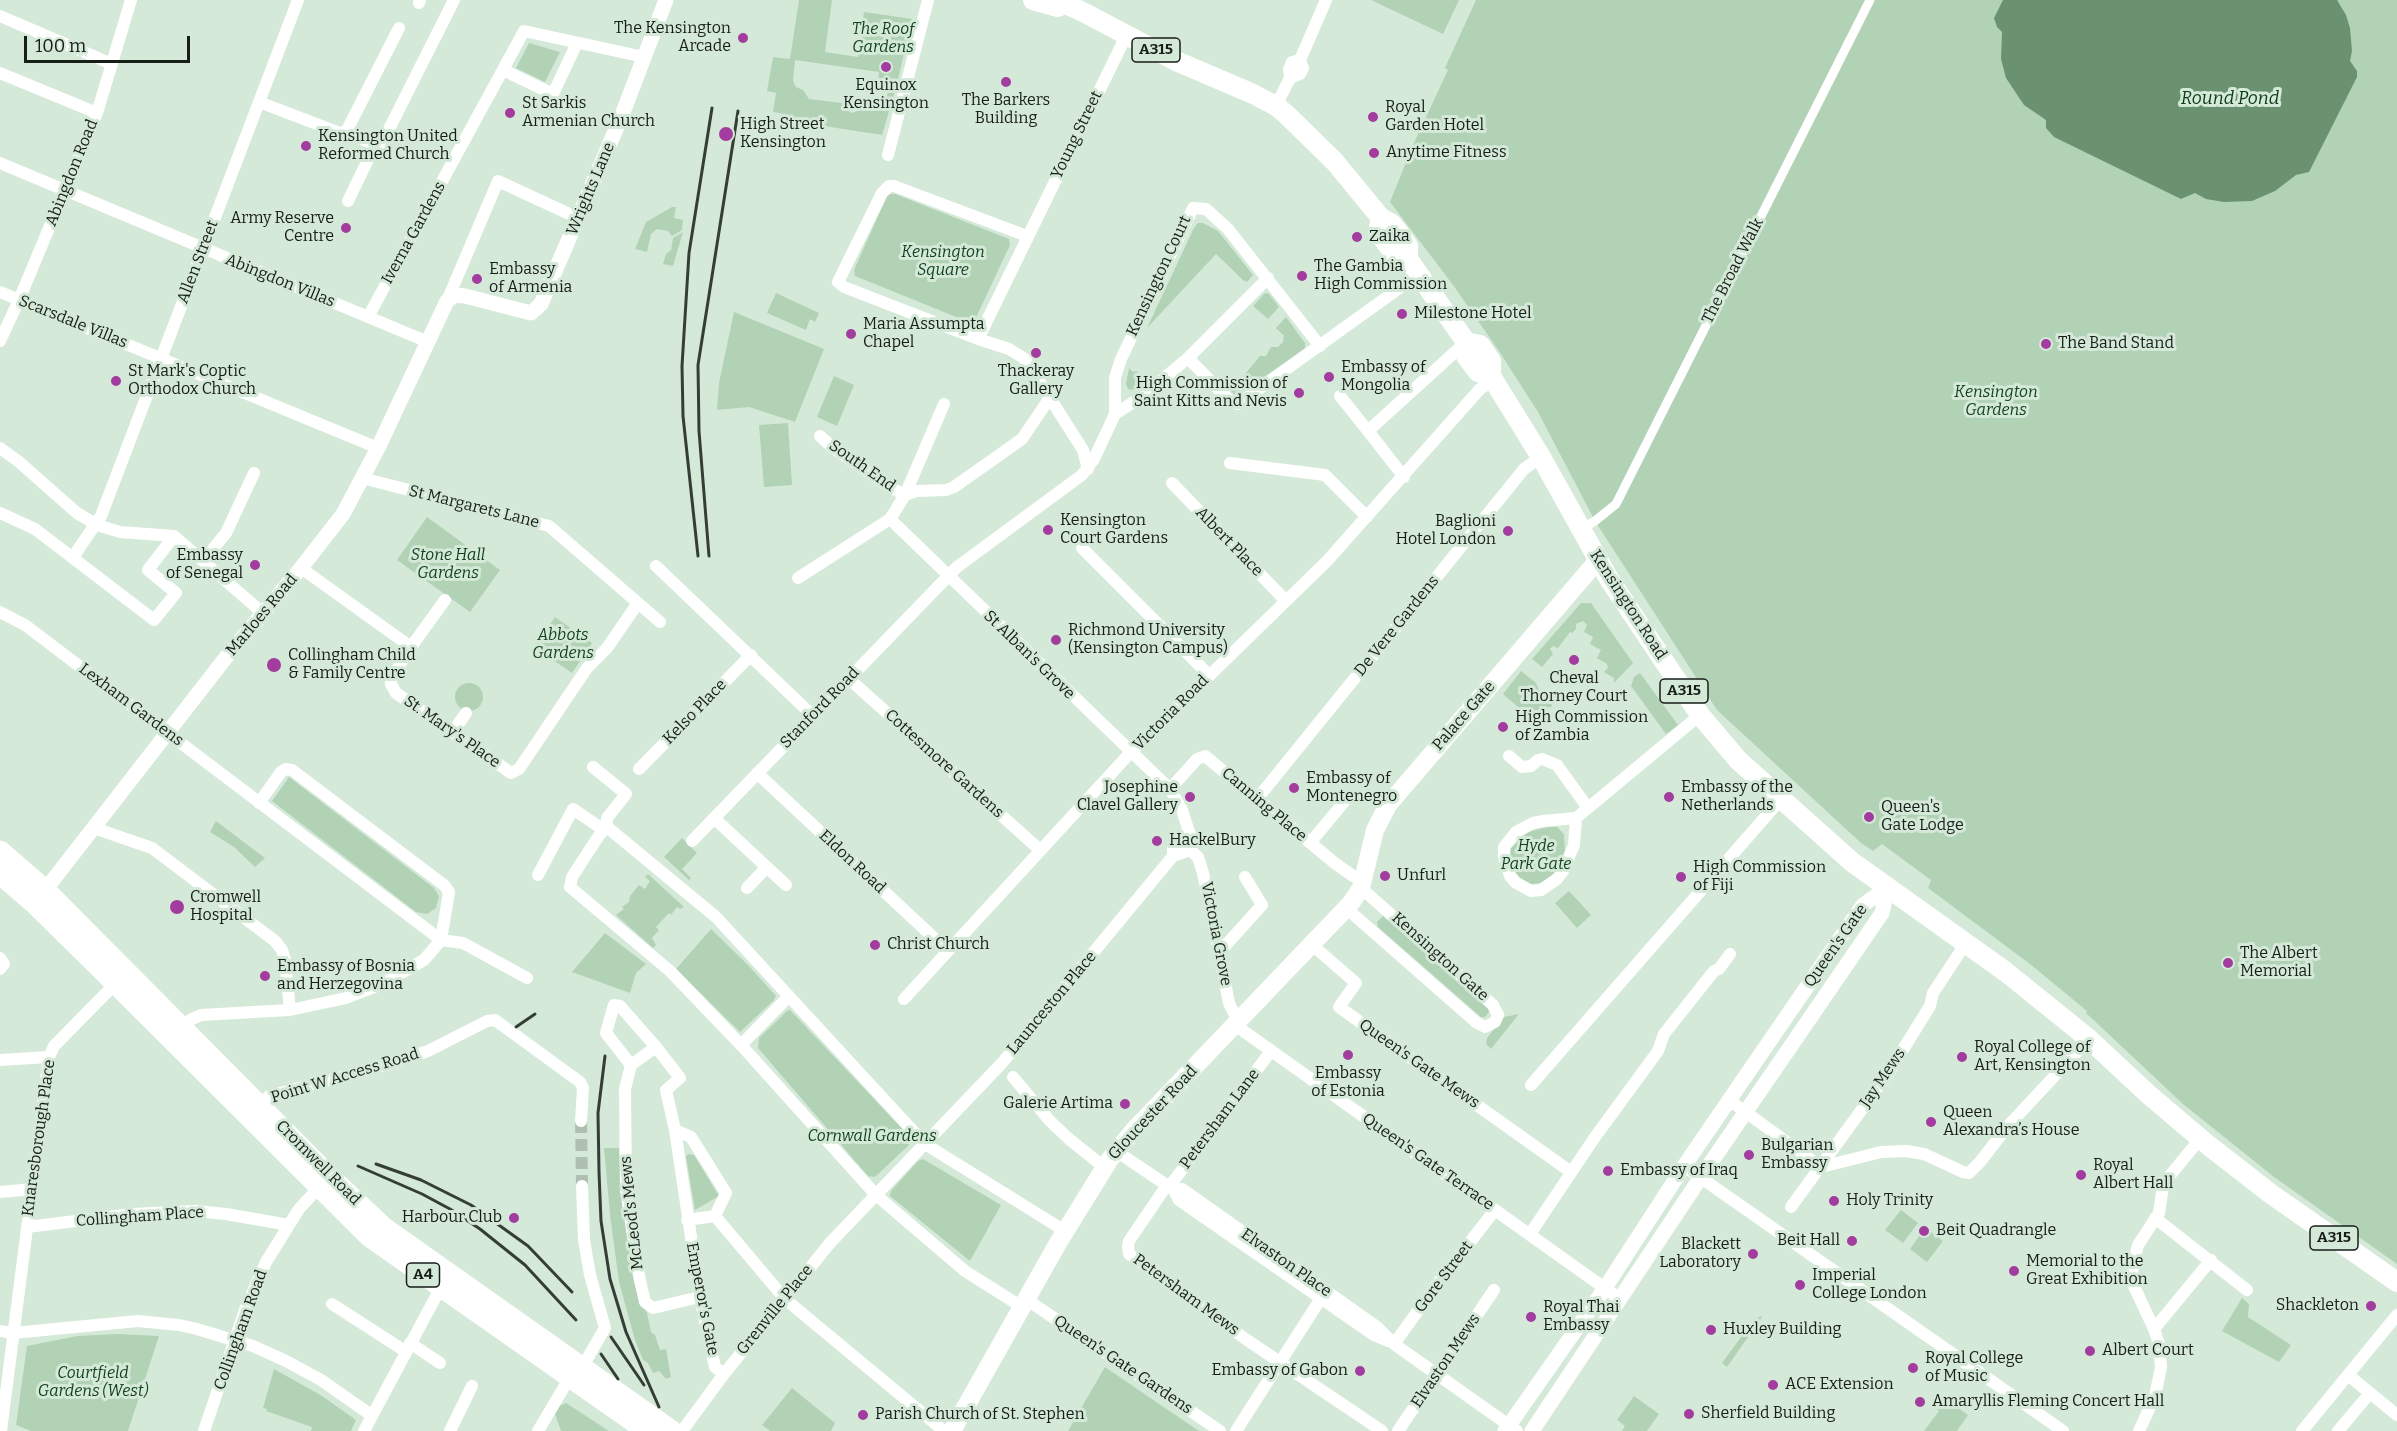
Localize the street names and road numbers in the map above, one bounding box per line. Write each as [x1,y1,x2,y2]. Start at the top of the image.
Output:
road number: A315 [1132,38,1180,62]
street label: Young Street [1047,88,1107,182]
street label: Abingdon Road [42,117,102,229]
street label: Wrights Lane [563,140,619,238]
street label: Iverna Gardens [378,178,450,288]
street label: Kensington Court [1123,213,1195,339]
street label: The Broad Walk [1698,215,1768,327]
street label: Allen Street [173,218,223,306]
street label: Abingdon Villas [222,250,338,312]
street label: Scarsdale Villas [16,291,130,353]
street label: South End [825,436,899,496]
street label: St Margarets Lane [407,482,541,532]
street label: Albert Place [1191,503,1267,581]
street label: Kensington Road [1585,547,1671,663]
street label: Marloes Road [222,570,302,660]
street label: De Vere Gardens [1351,572,1443,680]
street label: St Alban's Grove [979,607,1079,703]
street label: Lexham Gardens [75,660,187,750]
street label: Stanford Road [776,663,864,753]
street label: Victoria Road [1129,671,1213,755]
street label: Kelso Place [659,675,731,749]
street label: Palace Gate [1429,677,1499,755]
road number: A315 [1660,679,1708,703]
street label: St. Mary's Place [400,692,504,772]
street label: Cottesmore Gardens [881,706,1007,822]
street label: Canning Place [1218,764,1310,846]
street label: Eldon Road [815,826,889,898]
street label: Victoria Grove [1197,880,1235,988]
street label: Queen's Gate [1800,901,1872,991]
street label: Kensington Gate [1388,908,1492,1006]
street label: Launceston Place [1003,947,1101,1059]
street label: Queen's Gate Mews [1355,1015,1483,1113]
street label: Point W Access Road [269,1044,421,1108]
street label: Jay Mews [1856,1045,1910,1111]
street label: Knaresborough Place [18,1058,60,1218]
street label: Gloucester Road [1104,1062,1202,1164]
street label: Petersham Lane [1176,1065,1264,1173]
street label: Queen's Gate Terrace [1358,1109,1498,1215]
street label: Cromwell Road [272,1117,364,1209]
street label: McLeod's Mews [616,1155,648,1271]
street label: Collingham Place [75,1203,205,1231]
street label: Elvaston Place [1237,1225,1335,1301]
road number: A315 [2310,1226,2358,1250]
street label: Gore Street [1411,1237,1477,1317]
street label: Emperor's Gate [682,1241,722,1357]
street label: Petersham Mews [1129,1250,1243,1340]
street label: Grenville Place [733,1261,817,1359]
road number: A4 [406,1263,440,1287]
street label: Collingham Road [210,1267,272,1393]
street label: Elvaston Mews [1407,1310,1485,1412]
street label: Queen's Gate Gardens [1050,1311,1196,1419]

